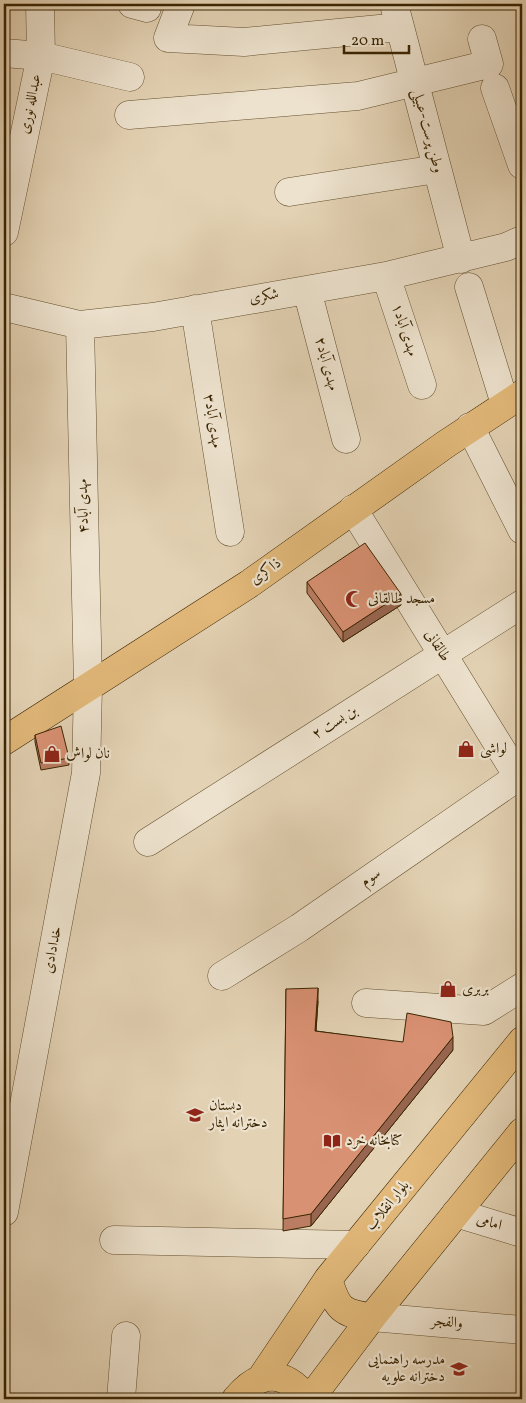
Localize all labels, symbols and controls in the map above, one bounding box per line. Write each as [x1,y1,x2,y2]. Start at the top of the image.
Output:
scale bar [344,22,408,54]
text: 20 m [351,31,384,52]
street label: عبدالله نوری [14,72,48,136]
street label: وطن پرست-عبیلی [406,87,448,175]
street label: شکری [247,284,281,310]
street label: مهدی آباد۱ [386,301,422,359]
street label: مهدی آباد۲ [309,335,343,393]
street label: مهدی آباد۳ [197,392,227,450]
street label: مهدی آباد۴ [73,478,95,533]
street label: ذاکری [246,553,286,591]
mosque icon: مسجد طالقانی [344,589,364,609]
place label: مسجد طالقانی [368,589,435,610]
street label: طالقانی [419,626,455,666]
street label: بن بست ۲ [308,701,362,745]
shop icon: لواشی [456,739,476,759]
place label: لواشی [480,739,507,760]
shop icon: نان لواش [42,744,62,764]
place label: نان لواش [66,744,110,765]
street label: سوم [357,864,386,893]
street label: خدادادی [38,925,68,975]
shop icon: بربری [438,979,458,999]
place label: بربری [462,979,489,1000]
place label: دبستان دخترانه ایثار [207,1096,268,1134]
school or university icon: دبستان دخترانه ایثار [185,1105,205,1125]
library icon: کتابخانه خرد [322,1131,342,1151]
place label: کتابخانه خرد [346,1131,402,1152]
street label: بلوار انقلاب [361,1176,415,1236]
street label: امامی [474,1209,504,1237]
street label: والفجر [428,1311,464,1335]
place label: مدرسه راهنمایی دخترانه علویه [368,1350,445,1388]
school or university icon: مدرسه راهنمایی دخترانه علویه [449,1359,469,1379]

